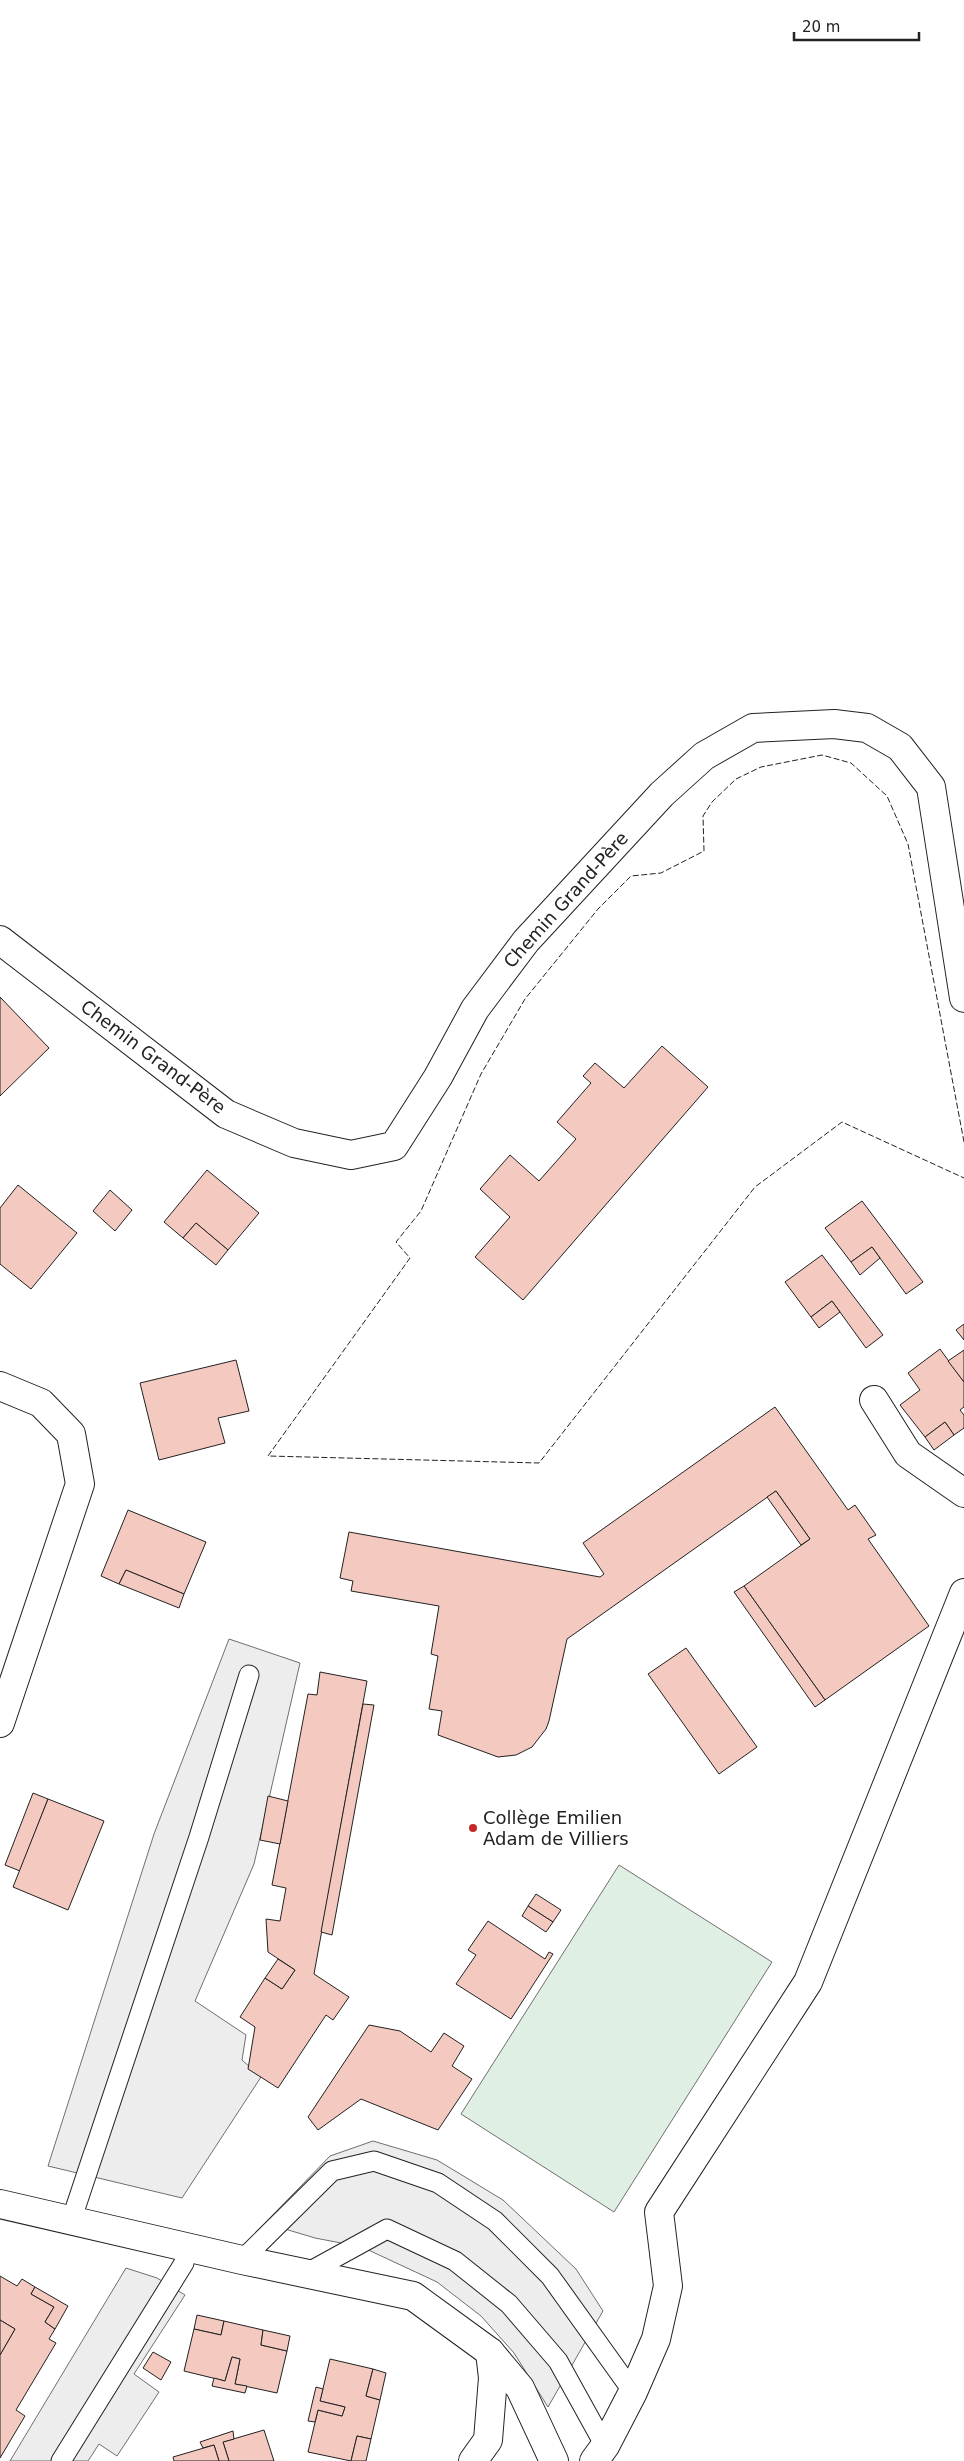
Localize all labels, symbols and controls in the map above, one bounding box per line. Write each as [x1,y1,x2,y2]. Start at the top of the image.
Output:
scale bar [794,10,919,42]
text: 20 m [802,18,840,36]
street label: Chemin Grand-Père [499,827,632,972]
street label: Chemin Grand-Père [77,995,230,1118]
place label: Collège Emilien Adam de Villiers [483,1807,629,1849]
marker: Collège Emilien Adam de Villiers [467,1822,479,1834]

